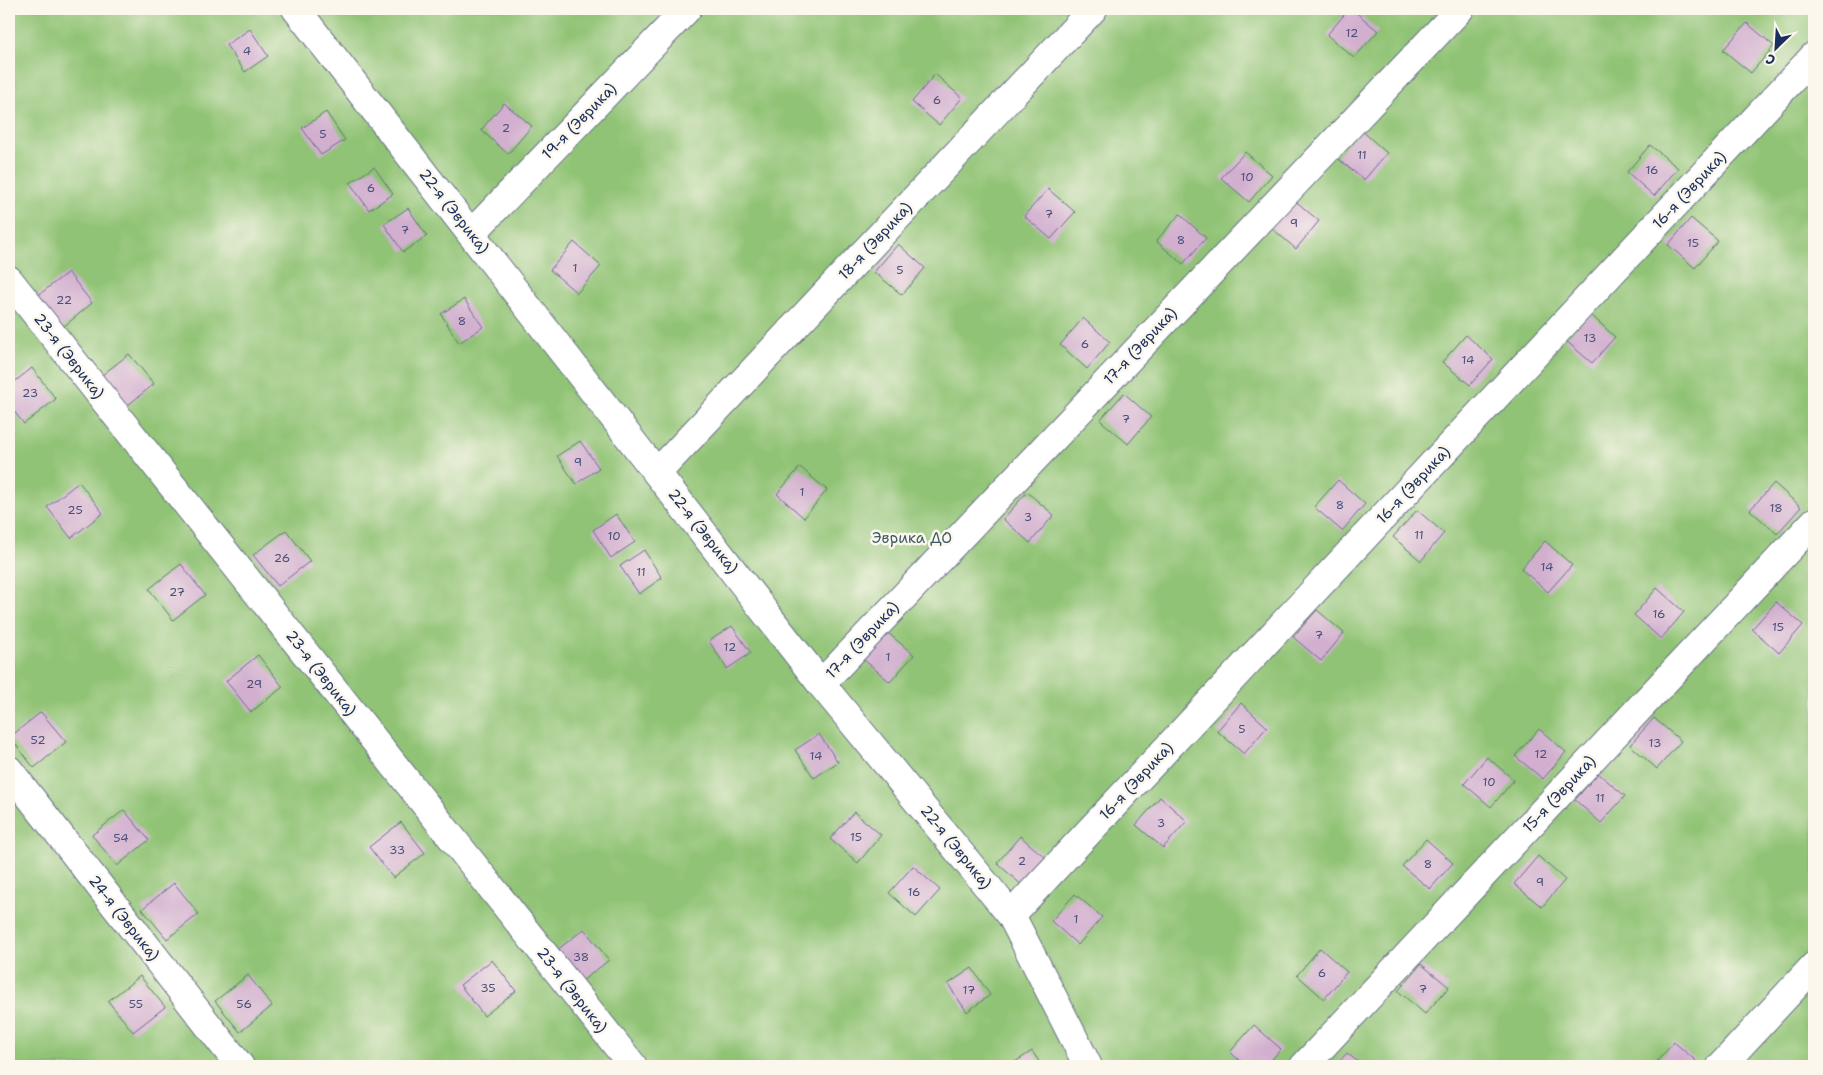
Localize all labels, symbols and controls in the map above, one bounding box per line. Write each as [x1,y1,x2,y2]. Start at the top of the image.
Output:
north arrow [1750,22,1800,72]
house number: 12 [1346,25,1358,41]
house number: 4 [243,43,251,59]
text: С [1763,50,1778,70]
street label: 19-я (Эврика) [537,78,621,164]
house number: 6 [933,92,941,108]
house number: 2 [502,120,510,136]
house number: 5 [319,126,327,142]
house number: 11 [1357,147,1367,163]
street label: 16-я (Эврика) [1648,147,1730,233]
house number: 16 [1645,162,1659,178]
street label: 22-я (Эврика) [415,164,493,258]
house number: 10 [1240,169,1254,185]
house number: 6 [367,180,375,196]
street label: 18-я (Эврика) [834,198,916,284]
house number: 7 [1045,206,1053,222]
house number: 9 [1290,215,1298,231]
house number: 7 [401,222,409,238]
house number: 8 [1177,232,1185,248]
house number: 15 [1687,235,1699,251]
house number: 1 [572,260,578,276]
house number: 5 [896,262,904,278]
house number: 22 [56,292,72,308]
street label: 17-я (Эврика) [1099,303,1181,389]
street label: 23-я (Эврика) [30,310,108,402]
house number: 8 [458,313,466,329]
house number: 13 [1584,330,1596,346]
house number: 6 [1081,336,1089,352]
house number: 14 [1462,352,1474,368]
house number: 23 [22,386,38,400]
house number: 7 [1122,411,1130,427]
street label: 16-я (Эврика) [1372,442,1454,528]
house number: 9 [574,454,582,470]
street label: 22-я (Эврика) [664,484,742,578]
house number: 1 [799,484,805,500]
house number: 8 [1336,497,1344,513]
house number: 18 [1769,500,1783,516]
house number: 25 [67,502,83,518]
house number: 3 [1024,509,1032,525]
house number: 11 [1414,527,1424,543]
house number: 10 [607,528,621,544]
park label: Эврика ДО [872,528,952,548]
house number: 26 [274,550,290,566]
house number: 14 [1541,559,1553,575]
house number: 11 [636,564,646,580]
house number: 27 [169,584,185,600]
street label: 17-я (Эврика) [822,598,902,682]
house number: 16 [1652,606,1666,622]
house number: 15 [1772,619,1784,635]
street label: 23-я (Эврика) [281,626,361,720]
house number: 7 [1315,627,1323,643]
house number: 12 [724,639,736,655]
house number: 1 [885,650,891,664]
house number: 29 [246,676,262,692]
house number: 5 [1238,721,1246,737]
house number: 52 [30,732,46,748]
house number: 13 [1649,735,1661,751]
street label: 16-я (Эврика) [1095,738,1177,824]
house number: 12 [1535,746,1547,762]
house number: 14 [810,748,822,764]
street label: 15-я (Эврика) [1518,751,1600,837]
house number: 10 [1482,774,1496,790]
house number: 11 [1595,790,1605,806]
street label: 22-я (Эврика) [916,801,996,893]
house number: 3 [1157,815,1165,831]
house number: 15 [850,829,862,845]
house number: 54 [113,830,129,846]
house number: 33 [389,842,405,858]
house number: 2 [1018,853,1026,869]
house number: 8 [1424,856,1432,872]
street label: 24-я (Эврика) [84,871,164,965]
house number: 9 [1536,874,1544,890]
house number: 16 [907,884,921,900]
house number: 1 [1073,911,1079,927]
street label: 23-я (Эврика) [532,943,612,1037]
house number: 38 [573,949,589,965]
house number: 6 [1318,965,1326,981]
house number: 35 [480,980,496,996]
house number: 7 [1419,981,1427,997]
house number: 17 [963,982,975,998]
house number: 55 [129,996,143,1012]
house number: 56 [236,996,252,1012]

